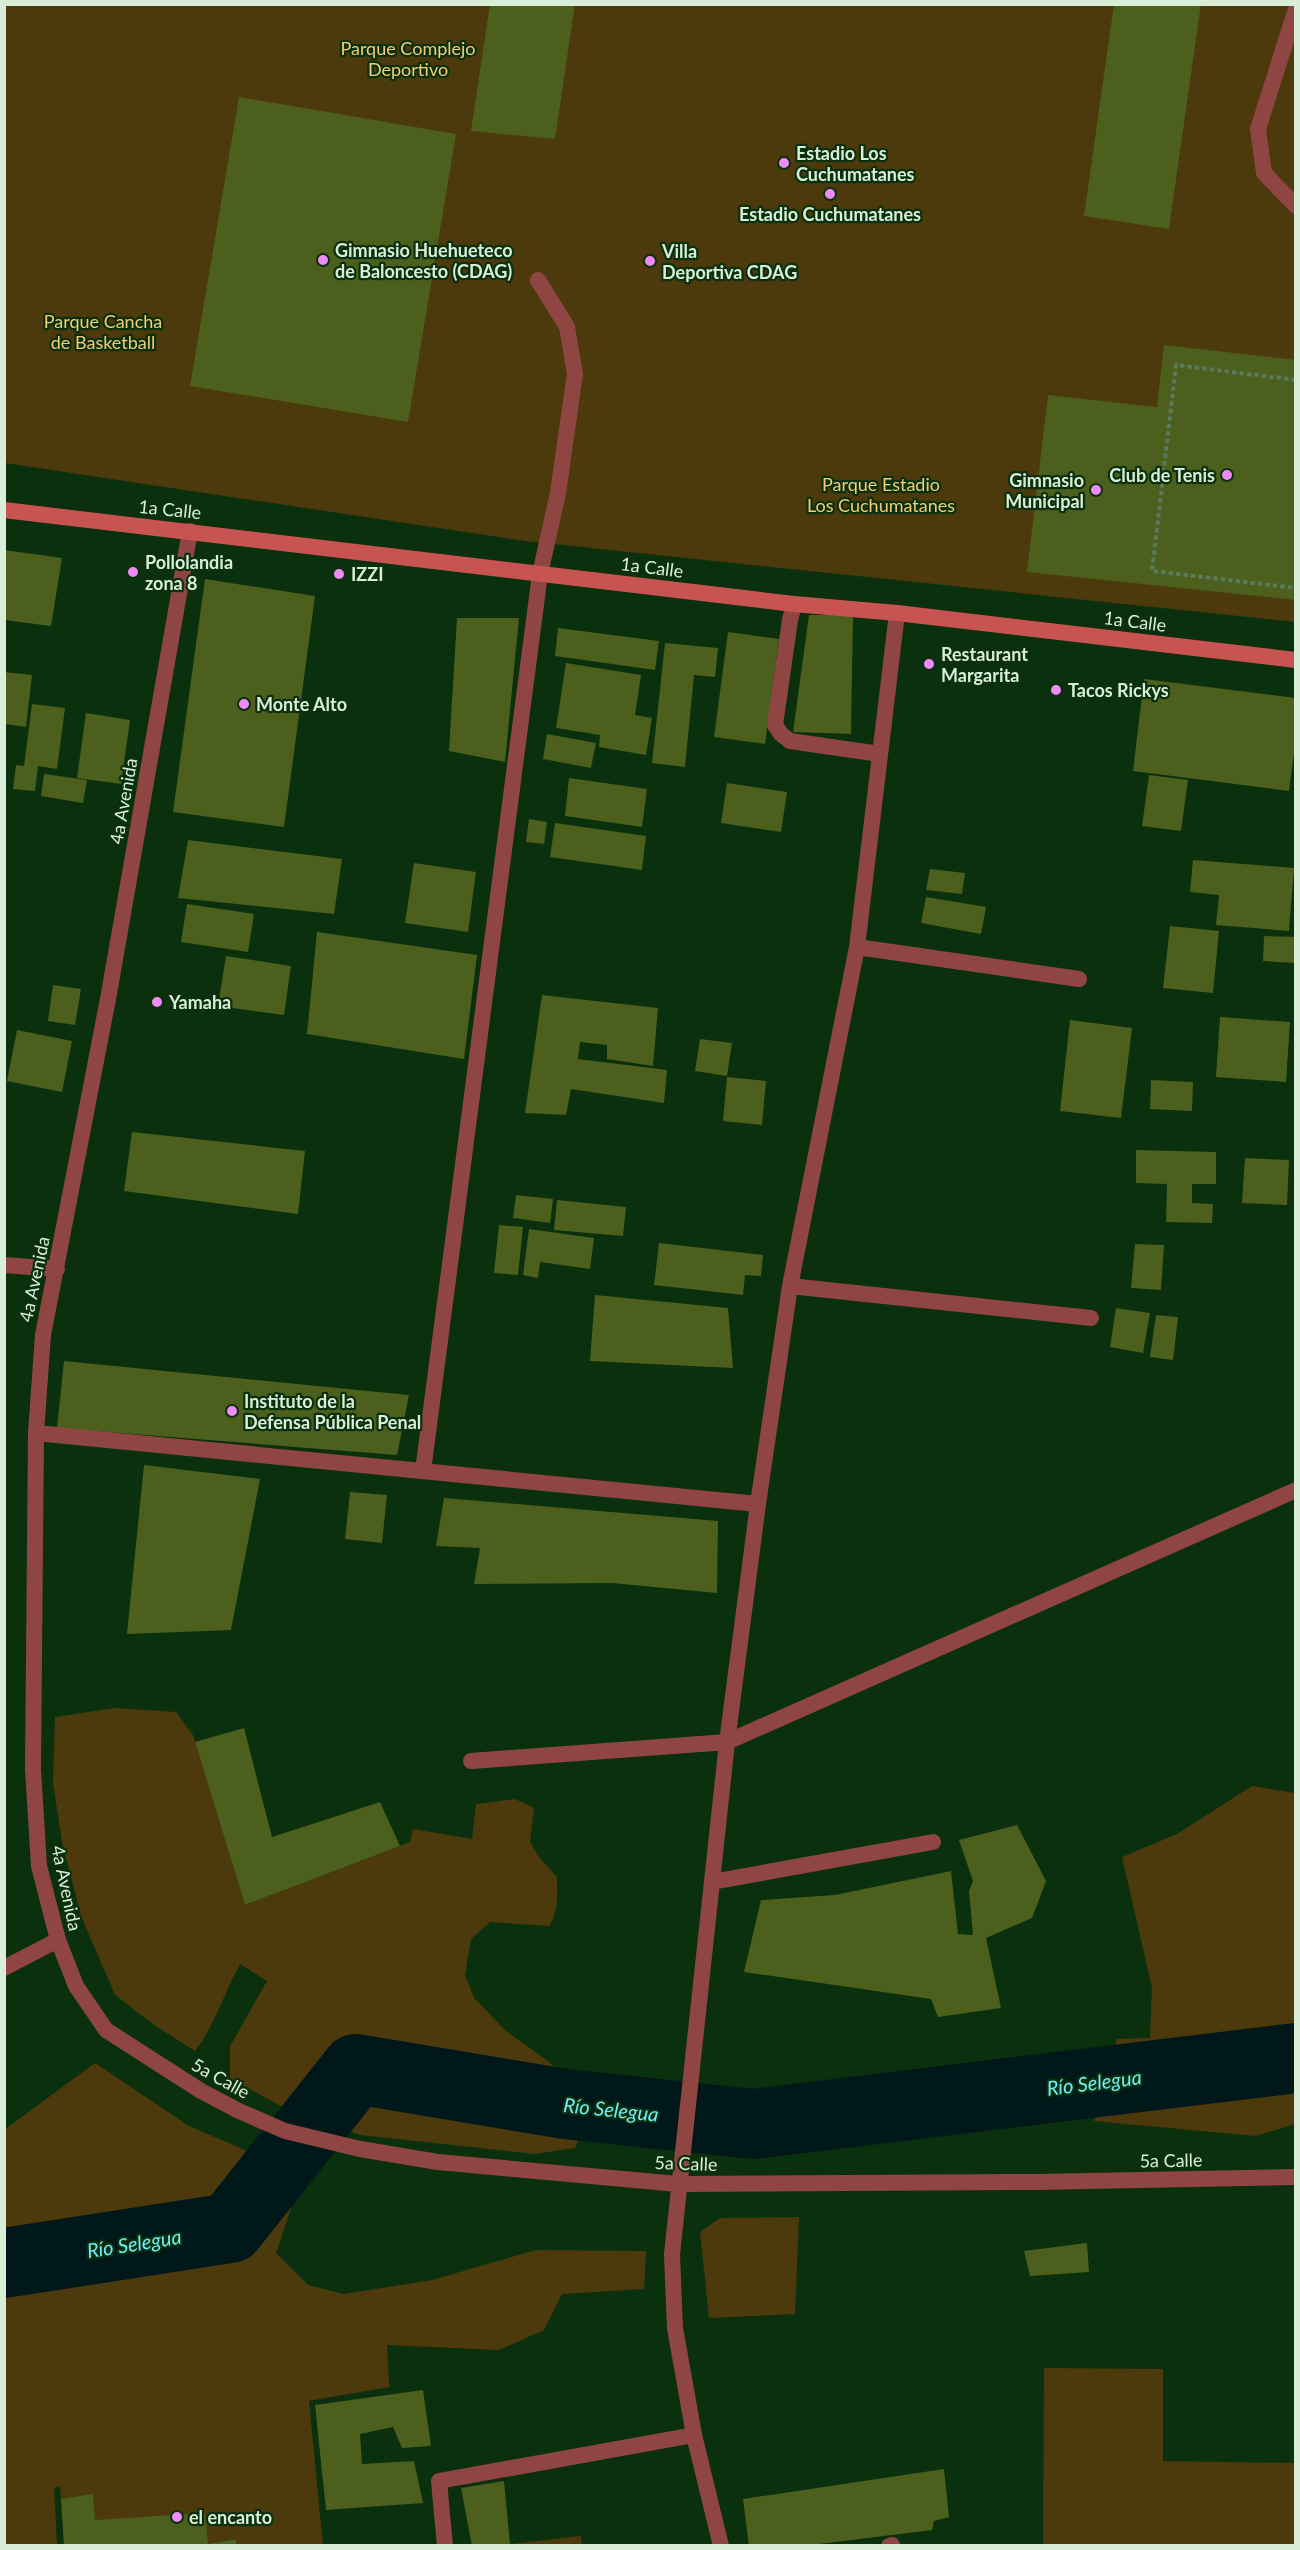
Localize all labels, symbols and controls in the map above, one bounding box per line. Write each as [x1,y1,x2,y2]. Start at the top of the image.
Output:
park label: Parque Complejo Deportivo [340,37,476,80]
place label: Estadio Los Cuchumatanes [796,142,915,185]
marker: Estadio Los Cuchumatanes [777,156,791,170]
marker: Estadio Cuchumatanes [823,187,837,201]
place label: Estadio Cuchumatanes [739,203,921,225]
place label: Gimnasio Huehueteco de Baloncesto (CDAG) [335,239,513,282]
place label: Villa Deportiva CDAG [661,240,797,283]
marker: Gimnasio Huehueteco de Baloncesto (CDAG) [316,253,330,267]
marker: Villa Deportiva CDAG [643,254,657,268]
park label: Parque Cancha de Basketball [44,310,162,353]
place label: Club de Tenis [1109,464,1215,486]
marker: Club de Tenis [1220,468,1234,482]
place label: Gimnasio Municipal [1005,469,1084,512]
park label: Parque Estadio Los Cuchumatanes [807,473,955,516]
marker: Gimnasio Municipal [1089,483,1103,497]
street label: 1a Calle [138,495,202,523]
place label: Pollolandia zona 8 [145,551,233,594]
street label: 1a Calle [619,552,685,582]
place label: IZZI [351,563,383,585]
marker: Pollolandia zona 8 [126,565,140,579]
marker: IZZI [332,567,346,581]
street label: 1a Calle [1102,606,1168,636]
place label: Restaurant Margarita [941,643,1028,686]
marker: Restaurant Margarita [922,657,936,671]
place label: Tacos Rickys [1068,679,1169,701]
marker: Tacos Rickys [1049,683,1063,697]
place label: Monte Alto [256,693,347,715]
marker: Monte Alto [237,697,251,711]
street label: 4a Avenida [105,756,141,846]
place label: Yamaha [168,991,231,1013]
marker: Yamaha [150,995,164,1009]
street label: 4a Avenida [14,1234,54,1324]
place label: Instituto de la Defensa Pública Penal [244,1390,421,1433]
marker: Instituto de la Defensa Pública Penal [225,1404,239,1418]
street label: 4a Avenida [47,1843,87,1933]
street label: 5a Calle [188,2053,254,2103]
water label: Río Selegua [1045,2064,1143,2100]
water label: Río Selegua [562,2092,660,2126]
street label: 5a Calle [1139,2148,1203,2172]
street label: 5a Calle [654,2151,718,2175]
water label: Río Selegua [85,2224,183,2262]
place label: el encanto [189,2506,272,2528]
marker: el encanto [170,2510,184,2524]

